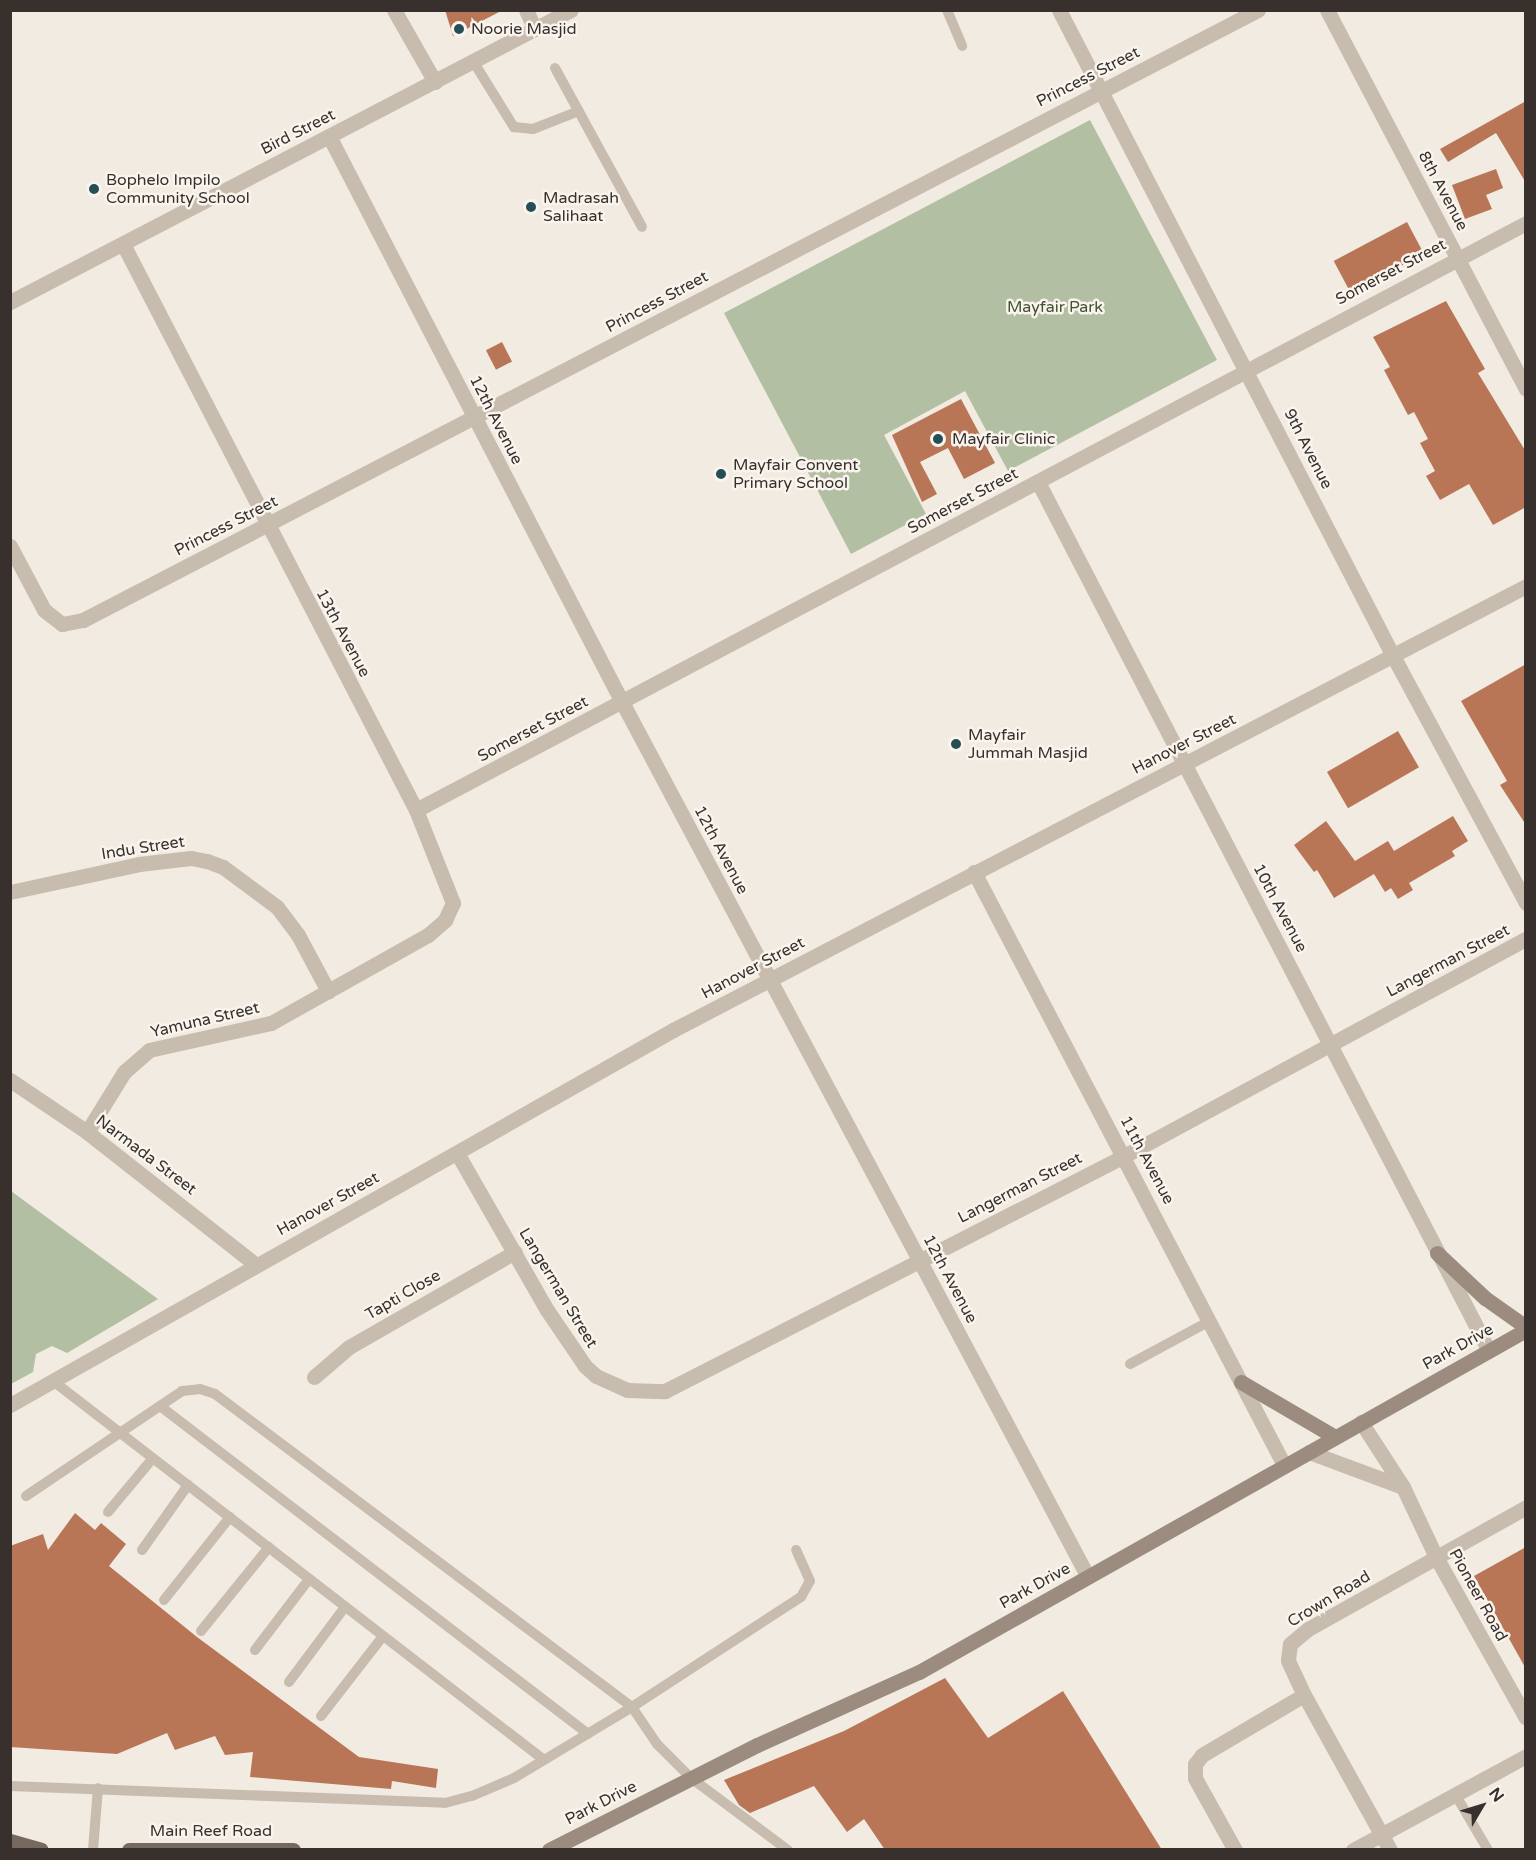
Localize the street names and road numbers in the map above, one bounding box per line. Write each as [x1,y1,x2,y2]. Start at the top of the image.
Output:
street label: Princess Street [1033,43,1143,111]
street label: Bird Street [258,105,338,159]
street label: 8th Avenue [1414,148,1472,234]
street label: Somerset Street [1333,235,1449,309]
street label: Princess Street [602,267,712,337]
street label: 12th Avenue [465,372,527,468]
street label: 9th Avenue [1280,406,1336,492]
street label: Somerset Street [905,464,1021,538]
street label: Princess Street [171,492,281,560]
street label: 13th Avenue [312,586,374,680]
street label: Somerset Street [475,692,591,766]
street label: Hanover Street [1129,710,1239,778]
street label: 12th Avenue [690,803,752,897]
street label: Indu Street [100,832,186,864]
street label: 10th Avenue [1249,861,1311,955]
street label: Langerman Street [1383,920,1513,1002]
street label: Hanover Street [698,933,808,1003]
street label: Yamuna Street [149,998,261,1042]
street label: Narmada Street [92,1111,200,1199]
street label: 11th Avenue [1116,1113,1178,1207]
street label: Langerman Street [955,1148,1085,1228]
street label: Hanover Street [274,1168,382,1240]
street label: Langerman Street [515,1225,601,1351]
street label: 12th Avenue [919,1232,981,1326]
street label: Tapti Close [362,1266,444,1324]
street label: Park Drive [1419,1320,1497,1374]
street label: Pioneer Road [1445,1545,1511,1645]
street label: Park Drive [996,1559,1074,1613]
street label: Crown Road [1284,1567,1374,1631]
street label: Park Drive [562,1777,640,1829]
street label: Main Reef Road [150,1821,272,1841]

